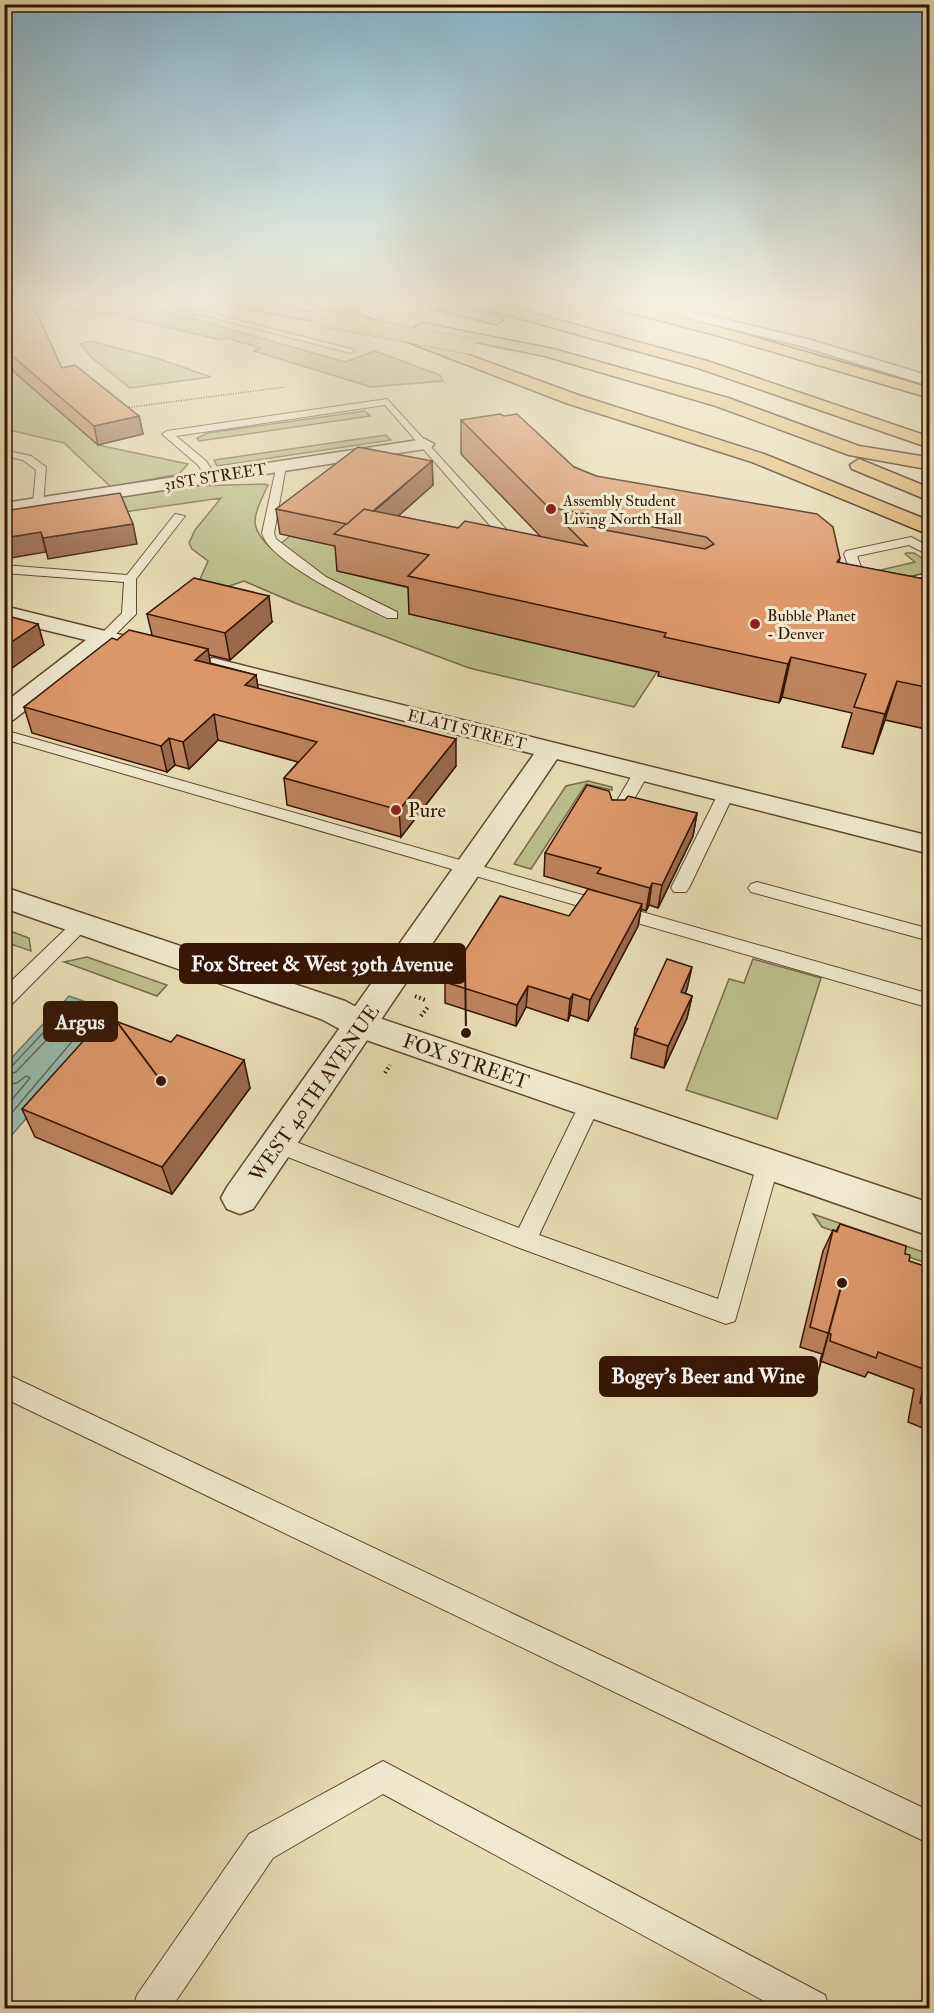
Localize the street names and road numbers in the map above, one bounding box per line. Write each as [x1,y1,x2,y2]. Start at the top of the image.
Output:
street label: 31ST STREET [163,459,268,495]
street label: ELATI STREET [405,706,528,754]
street label: WEST 40TH AVENUE [243,1000,385,1187]
street label: FOX STREET [399,1028,532,1095]

